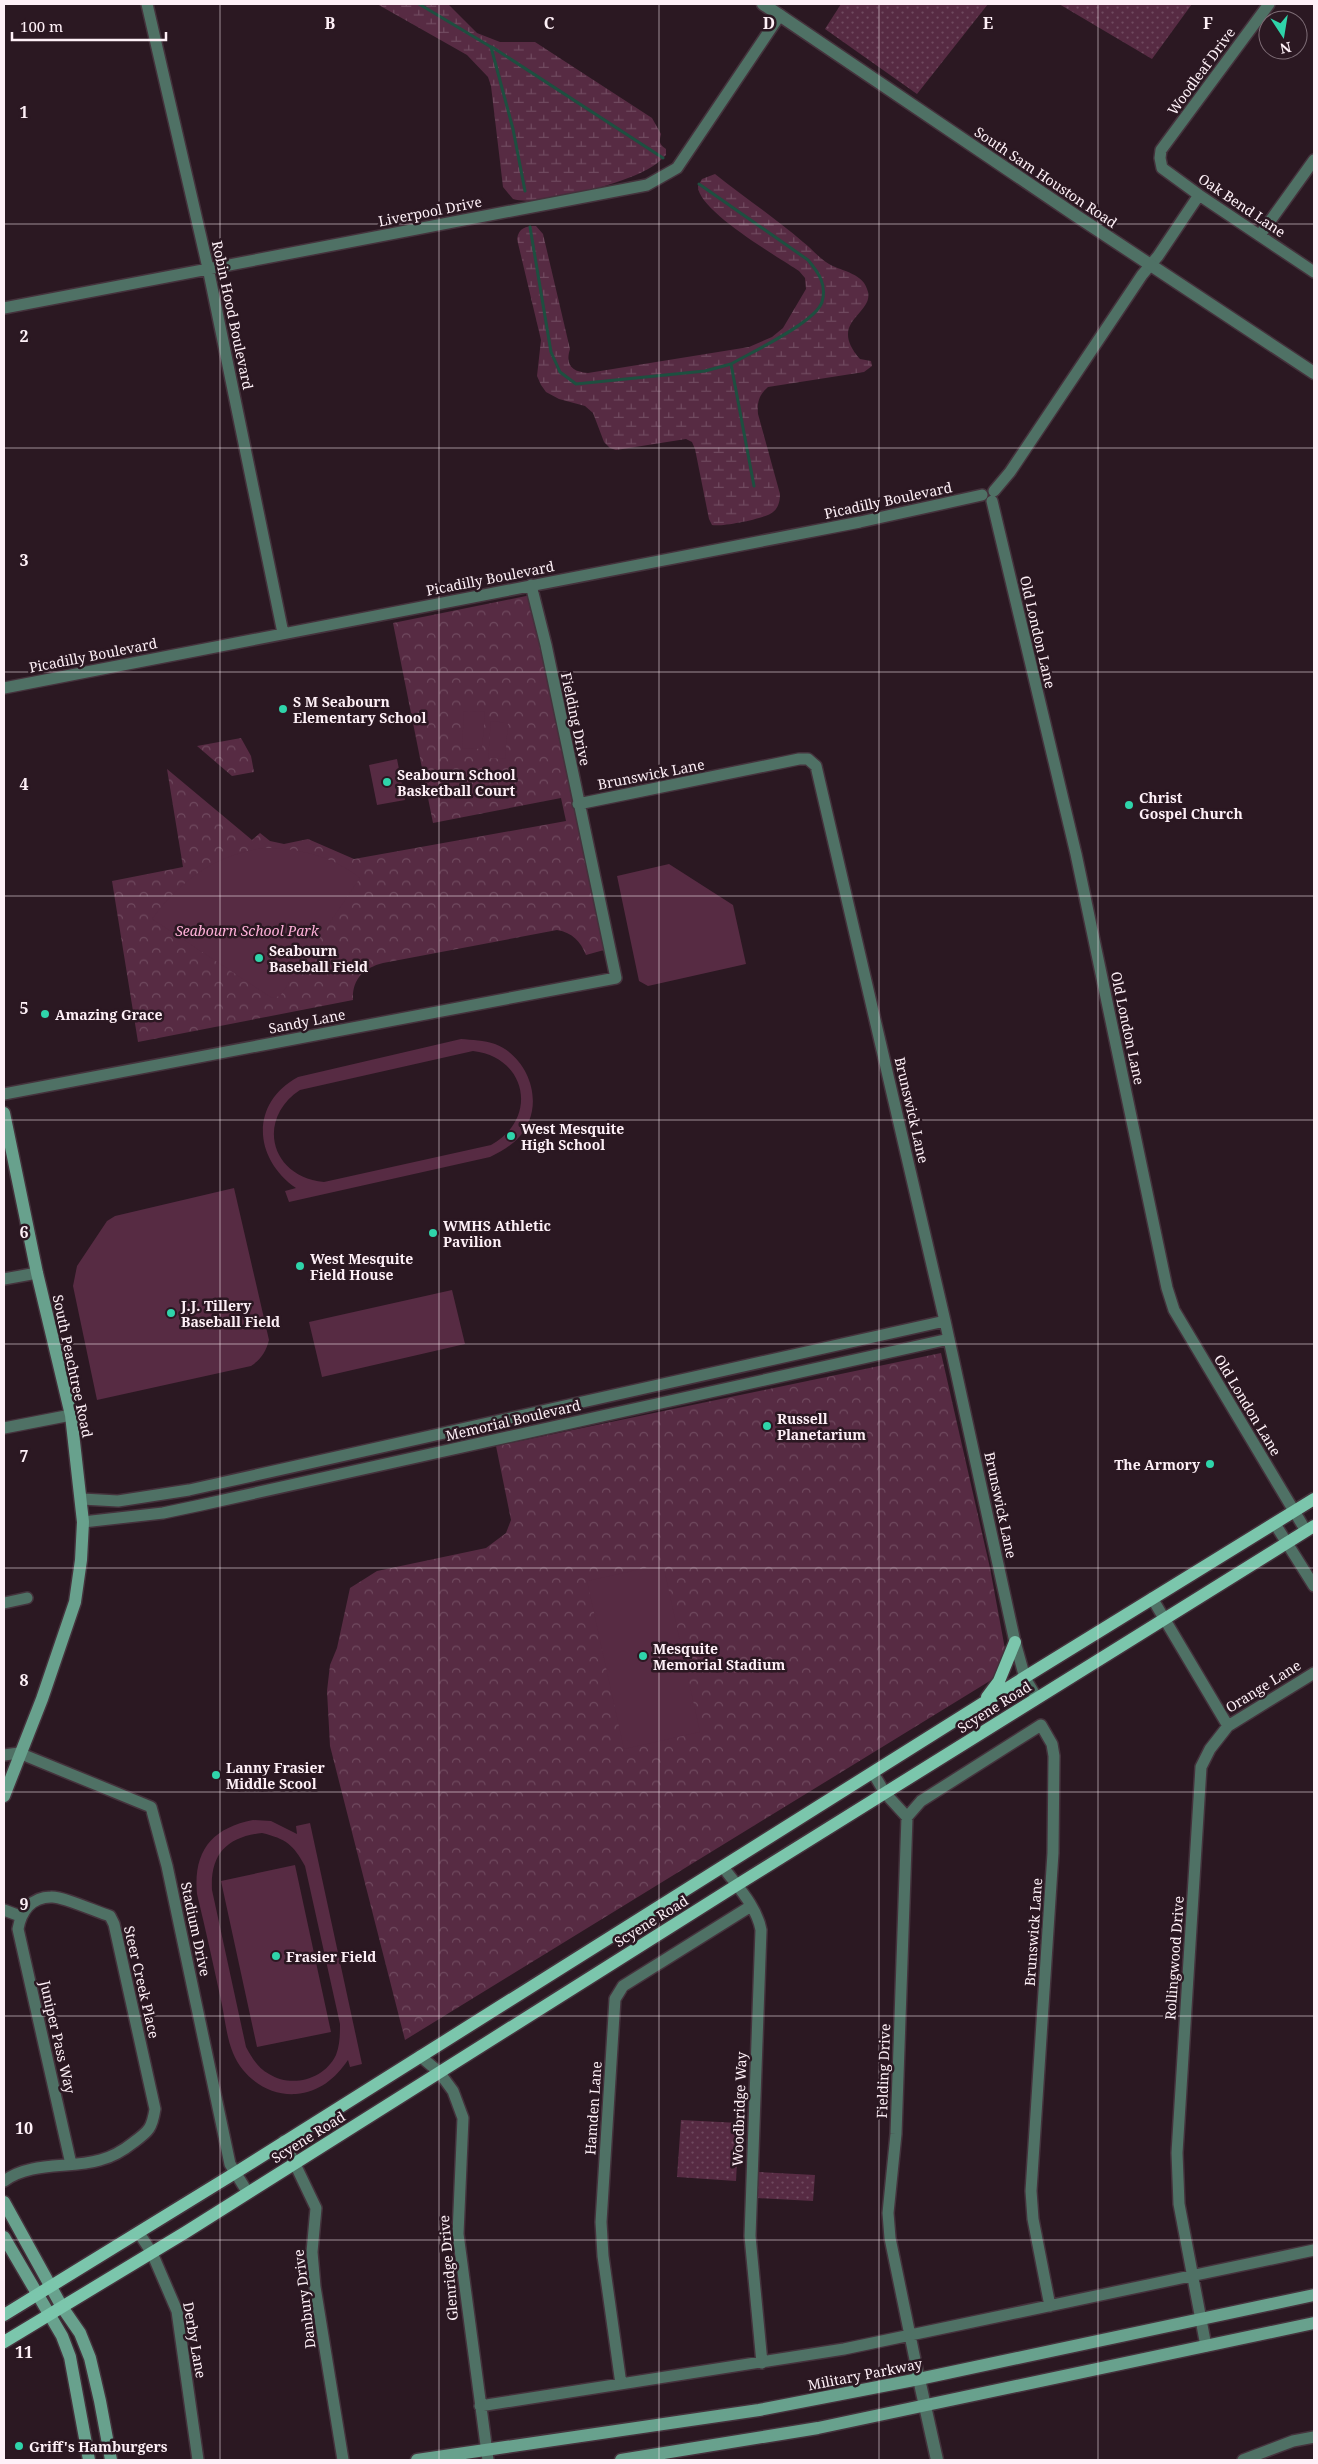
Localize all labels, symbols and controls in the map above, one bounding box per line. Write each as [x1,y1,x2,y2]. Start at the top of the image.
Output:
scale bar [12,10,166,42]
north arrow [1258,10,1308,60]
text: B [325,12,336,34]
text: C [544,12,555,34]
text: D [763,12,775,34]
text: E [983,12,993,34]
text: F [1203,12,1213,34]
text: 100 m [20,16,63,36]
street label: Woodleaf Drive [1163,23,1239,119]
text: N [1278,38,1293,59]
text: 1 [19,101,29,123]
street label: South Sam Houston Road [971,122,1121,232]
street label: Oak Bend Lane [1195,169,1289,241]
street label: Liverpool Drive [377,192,483,230]
street label: Robin Hood Boulevard [208,239,258,392]
text: 2 [19,325,29,347]
street label: Picadilly Boulevard [822,477,954,523]
text: 3 [19,549,29,571]
street label: Picadilly Boulevard [424,556,556,600]
street label: Old London Lane [1016,574,1060,690]
street label: Picadilly Boulevard [27,633,159,677]
street label: Fielding Drive [557,671,595,767]
place label: S M Seabourn Elementary School [293,692,426,727]
marker: S M Seabourn Elementary School [277,703,289,715]
street label: Brunswick Lane [596,754,706,794]
place label: Seabourn School Basketball Court [397,765,516,800]
text: 4 [19,773,29,795]
marker: Seabourn School Basketball Court [381,776,393,788]
place label: Christ Gospel Church [1139,788,1243,823]
marker: Christ Gospel Church [1123,799,1135,811]
park label: Seabourn School Park [175,921,320,940]
place label: Seabourn Baseball Field [269,941,368,976]
marker: Seabourn Baseball Field [253,952,265,964]
street label: Old London Lane [1107,970,1149,1086]
text: 5 [19,997,29,1019]
street label: Sandy Lane [267,1004,347,1038]
place label: Amazing Grace [55,1005,163,1024]
marker: Amazing Grace [39,1008,51,1020]
street label: Brunswick Lane [891,1055,933,1165]
place label: West Mesquite High School [521,1119,624,1154]
marker: West Mesquite High School [505,1130,517,1142]
place label: WMHS Athletic Pavilion [443,1216,551,1251]
text: 6 [19,1221,29,1243]
marker: WMHS Athletic Pavilion [427,1227,439,1239]
place label: West Mesquite Field House [310,1249,413,1284]
marker: West Mesquite Field House [294,1260,306,1272]
street label: South Peachtree Road [49,1293,98,1440]
place label: J.J. Tillery Baseball Field [180,1296,280,1331]
marker: J.J. Tillery Baseball Field [165,1307,177,1319]
street label: Old London Lane [1210,1351,1286,1459]
street label: Memorial Boulevard [444,1395,583,1445]
place label: Russell Planetarium [777,1409,866,1444]
marker: Russell Planetarium [761,1420,773,1432]
text: 7 [19,1445,29,1467]
street label: Brunswick Lane [980,1450,1022,1560]
place label: The Armory [1114,1455,1201,1474]
marker: The Armory [1204,1458,1216,1470]
place label: Mesquite Memorial Stadium [653,1639,785,1674]
marker: Mesquite Memorial Stadium [637,1650,649,1662]
street label: Orange Lane [1222,1655,1304,1717]
text: 8 [19,1669,29,1691]
street label: Scyene Road [953,1677,1035,1737]
place label: Lanny Frasier Middle Scool [226,1758,326,1793]
marker: Lanny Frasier Middle Scool [210,1769,222,1781]
street label: Brunswick Lane [1020,1877,1046,1987]
street label: Stadium Drive [177,1880,215,1978]
street label: Scyene Road [610,1891,692,1951]
text: 9 [19,1893,29,1915]
street label: Rollingwood Drive [1160,1895,1188,2021]
street label: Steer Creek Place [120,1924,164,2040]
place label: Frasier Field [286,1947,376,1966]
marker: Frasier Field [270,1950,282,1962]
street label: Juniper Pass Way [36,1978,80,2096]
street label: Fielding Drive [872,2023,894,2119]
street label: Woodbridge Way [728,2051,750,2167]
street label: Hamden Lane [580,2060,606,2156]
street label: Scyene Road [267,2107,349,2167]
text: 10 [15,2117,33,2139]
street label: Glenridge Drive [434,2214,462,2322]
street label: Danbury Drive [289,2248,319,2350]
street label: Derby Lane [179,2300,211,2380]
text: 11 [15,2341,33,2363]
street label: Military Parkway [806,2354,924,2394]
place label: Griff's Hamburgers [29,2437,168,2456]
marker: Griff's Hamburgers [13,2440,25,2452]

